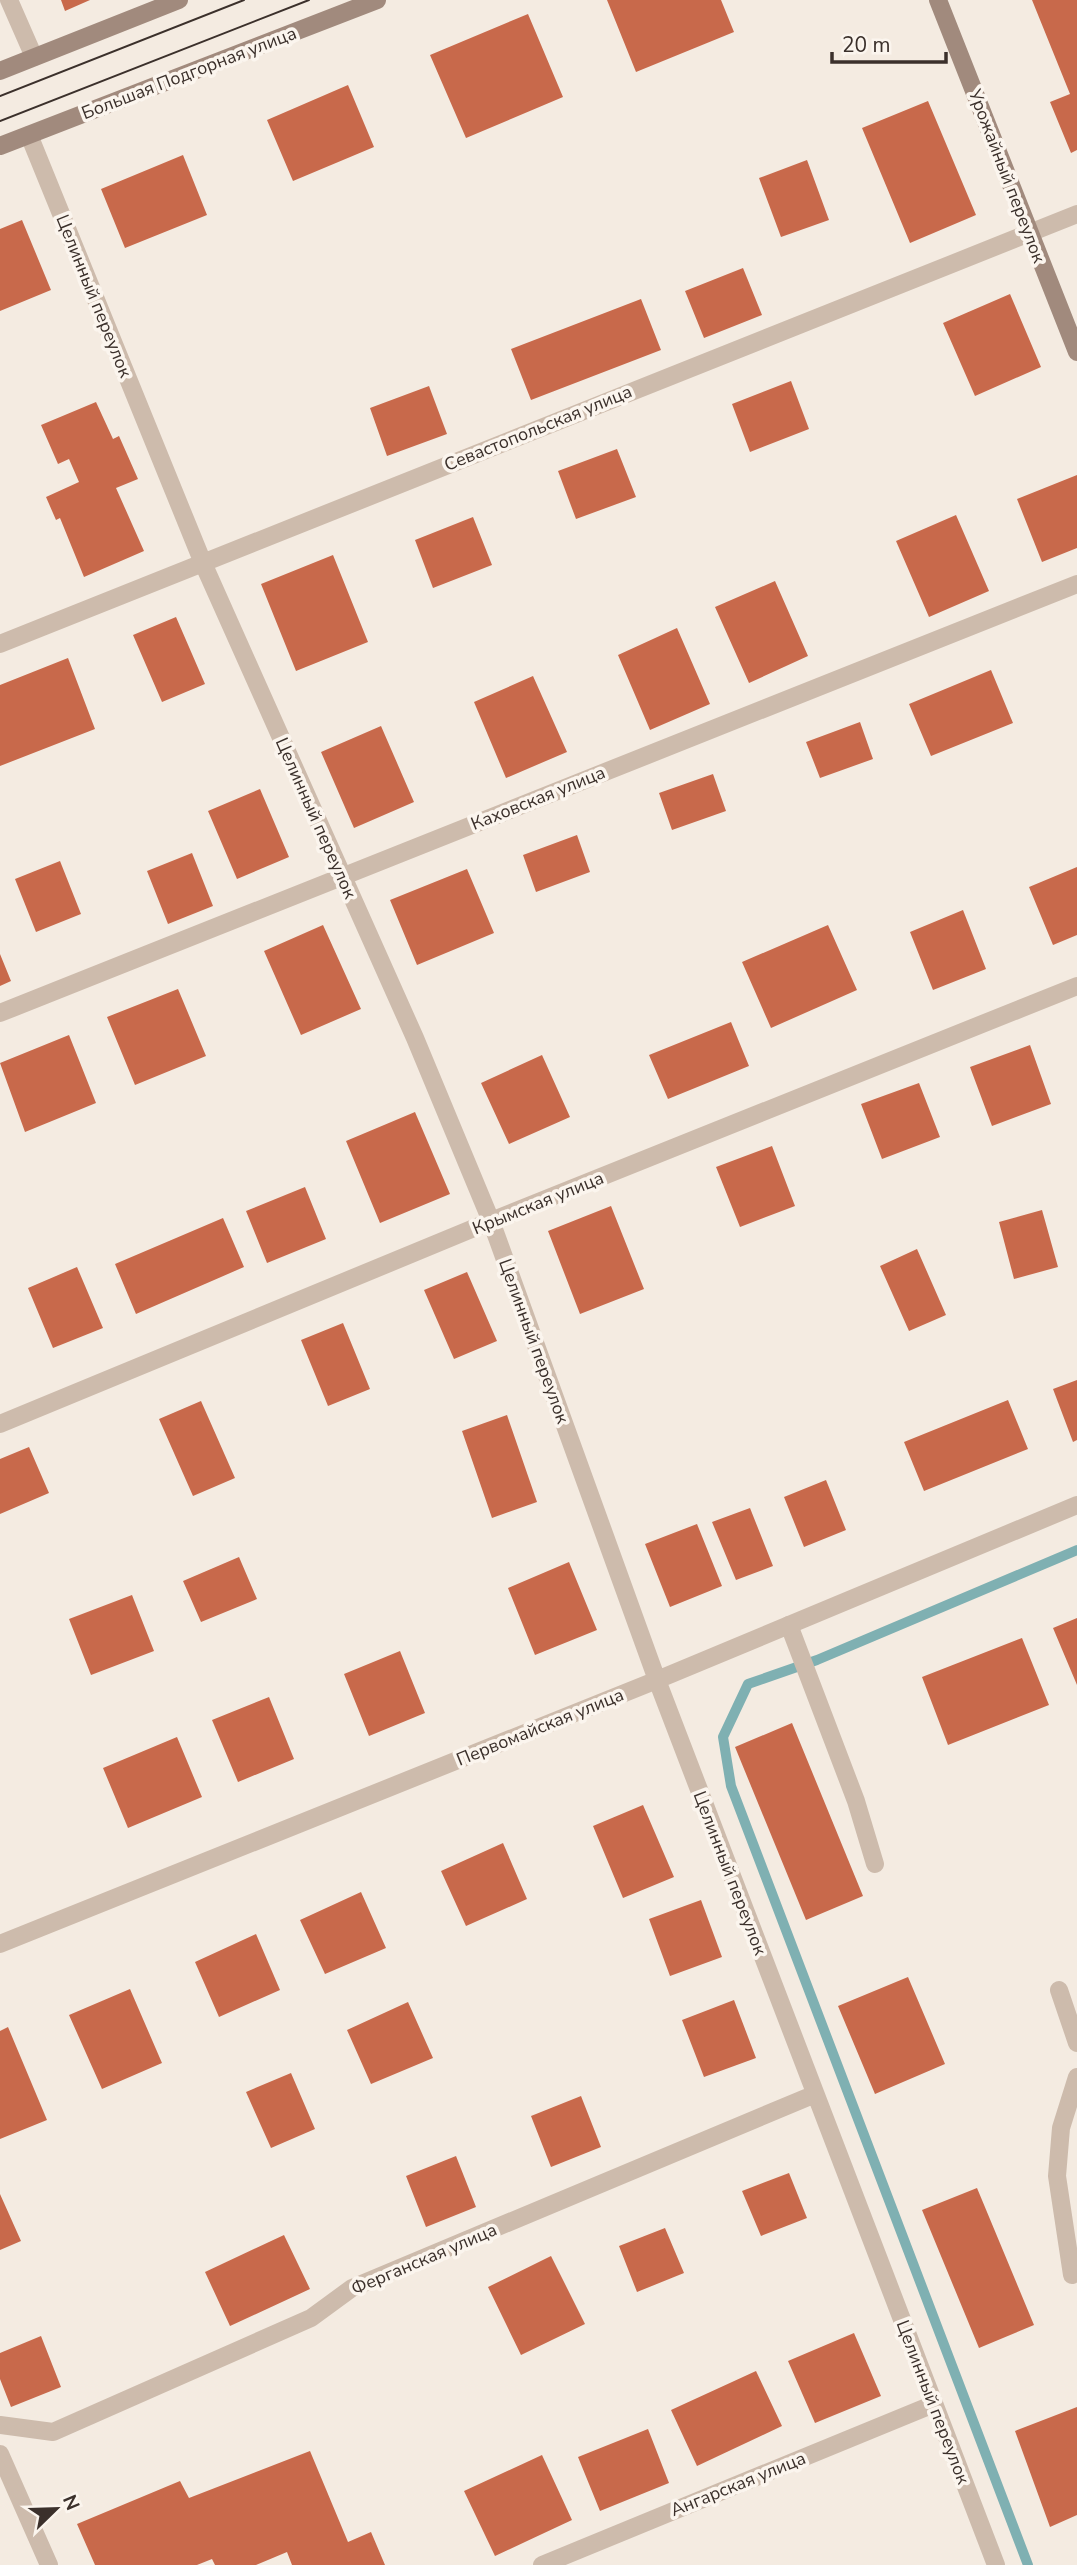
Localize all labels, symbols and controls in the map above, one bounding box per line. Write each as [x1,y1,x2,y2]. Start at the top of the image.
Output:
street label: Большая Подгорная улица [78,21,300,125]
scale bar [832,21,946,65]
text: 20 m [842,31,891,59]
street label: Урожайный переулок [962,85,1051,267]
street label: Целинный переулок [50,211,138,382]
street label: Севастопольская улица [440,379,636,477]
street label: Целинный переулок [270,734,363,903]
street label: Каховская улица [467,760,609,836]
street label: Крымская улица [469,1166,607,1240]
street label: Целинный переулок [493,1255,575,1427]
street label: Первомайская улица [453,1682,627,1772]
street label: Целинный переулок [688,1788,773,1959]
street label: Ферганская улица [348,2217,500,2301]
street label: Целинный переулок [891,2317,976,2488]
street label: Ангарская улица [667,2446,809,2522]
north arrow [21,2474,91,2544]
text: N [56,2491,85,2514]

